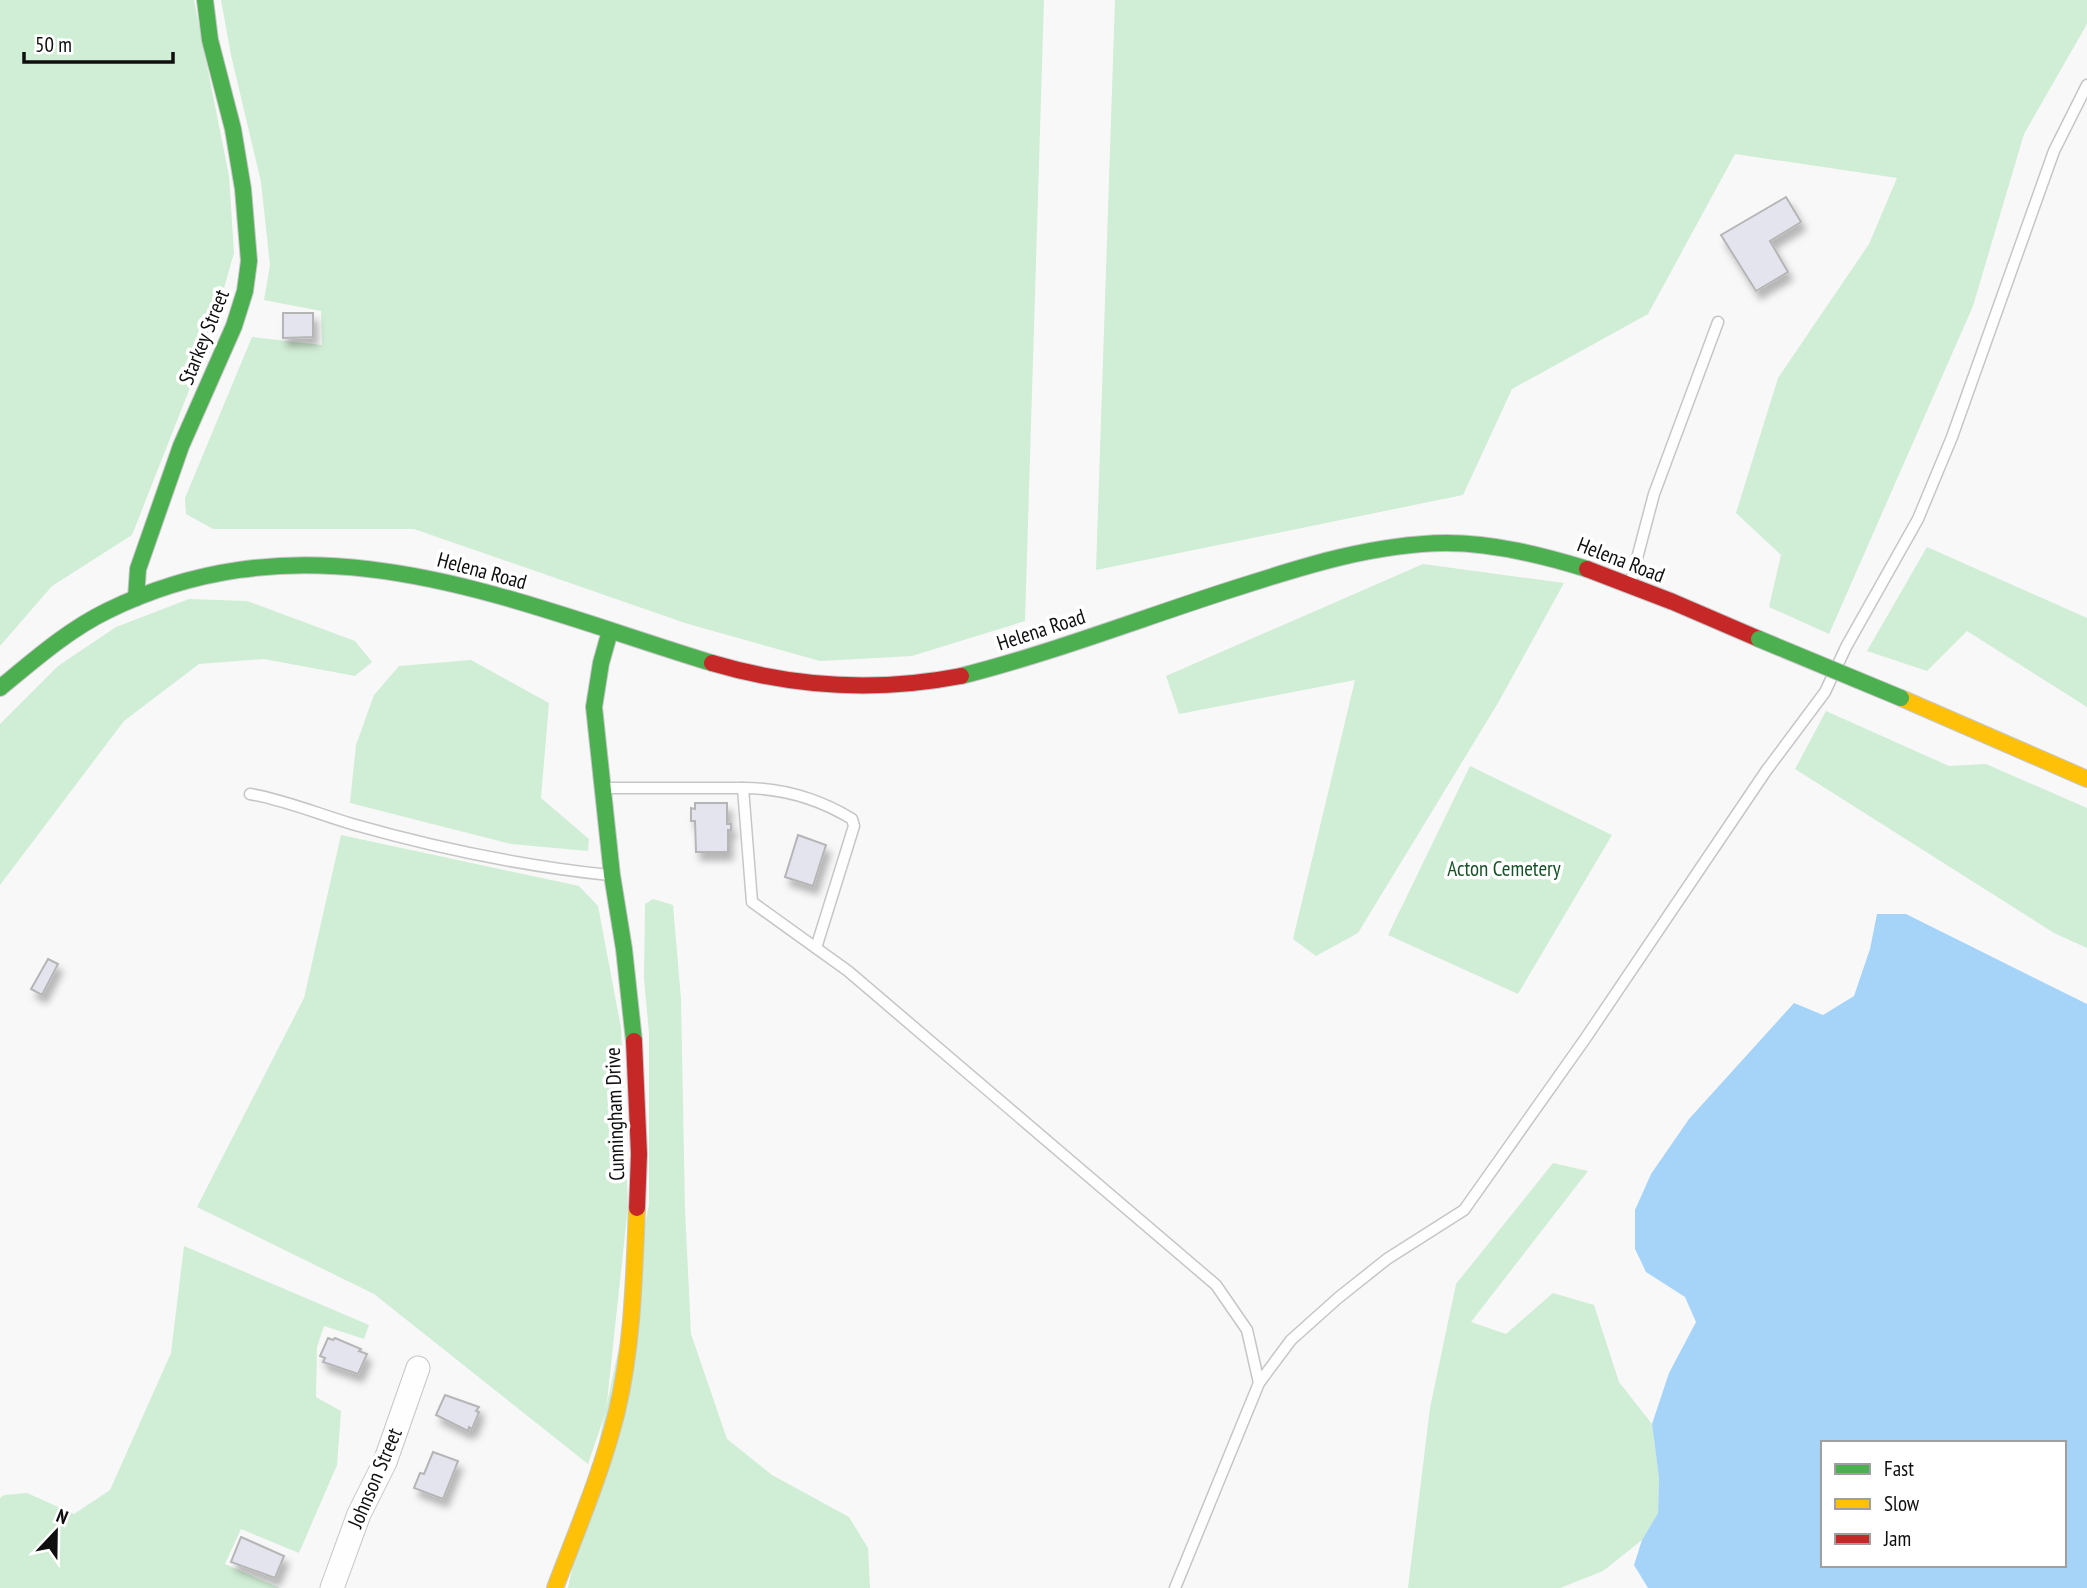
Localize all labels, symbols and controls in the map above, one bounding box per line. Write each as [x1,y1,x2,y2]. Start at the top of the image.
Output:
scale bar [24,21,173,65]
text: 50 m [35,31,72,58]
street label: Starkey Street [172,285,235,388]
street label: Helena Road [1574,531,1669,589]
street label: Helena Road [434,546,530,595]
street label: Helena Road [993,603,1088,656]
park label: Acton Cemetery [1447,855,1561,882]
street label: Cunningham Drive [599,1047,630,1181]
street label: Johnson Street [341,1424,408,1533]
legend [1821,1441,2066,1567]
text: Fast [1884,1455,1914,1482]
text: Slow [1884,1490,1920,1517]
north arrow [21,1497,91,1567]
text: N [53,1503,72,1529]
text: Jam [1883,1525,1911,1552]

